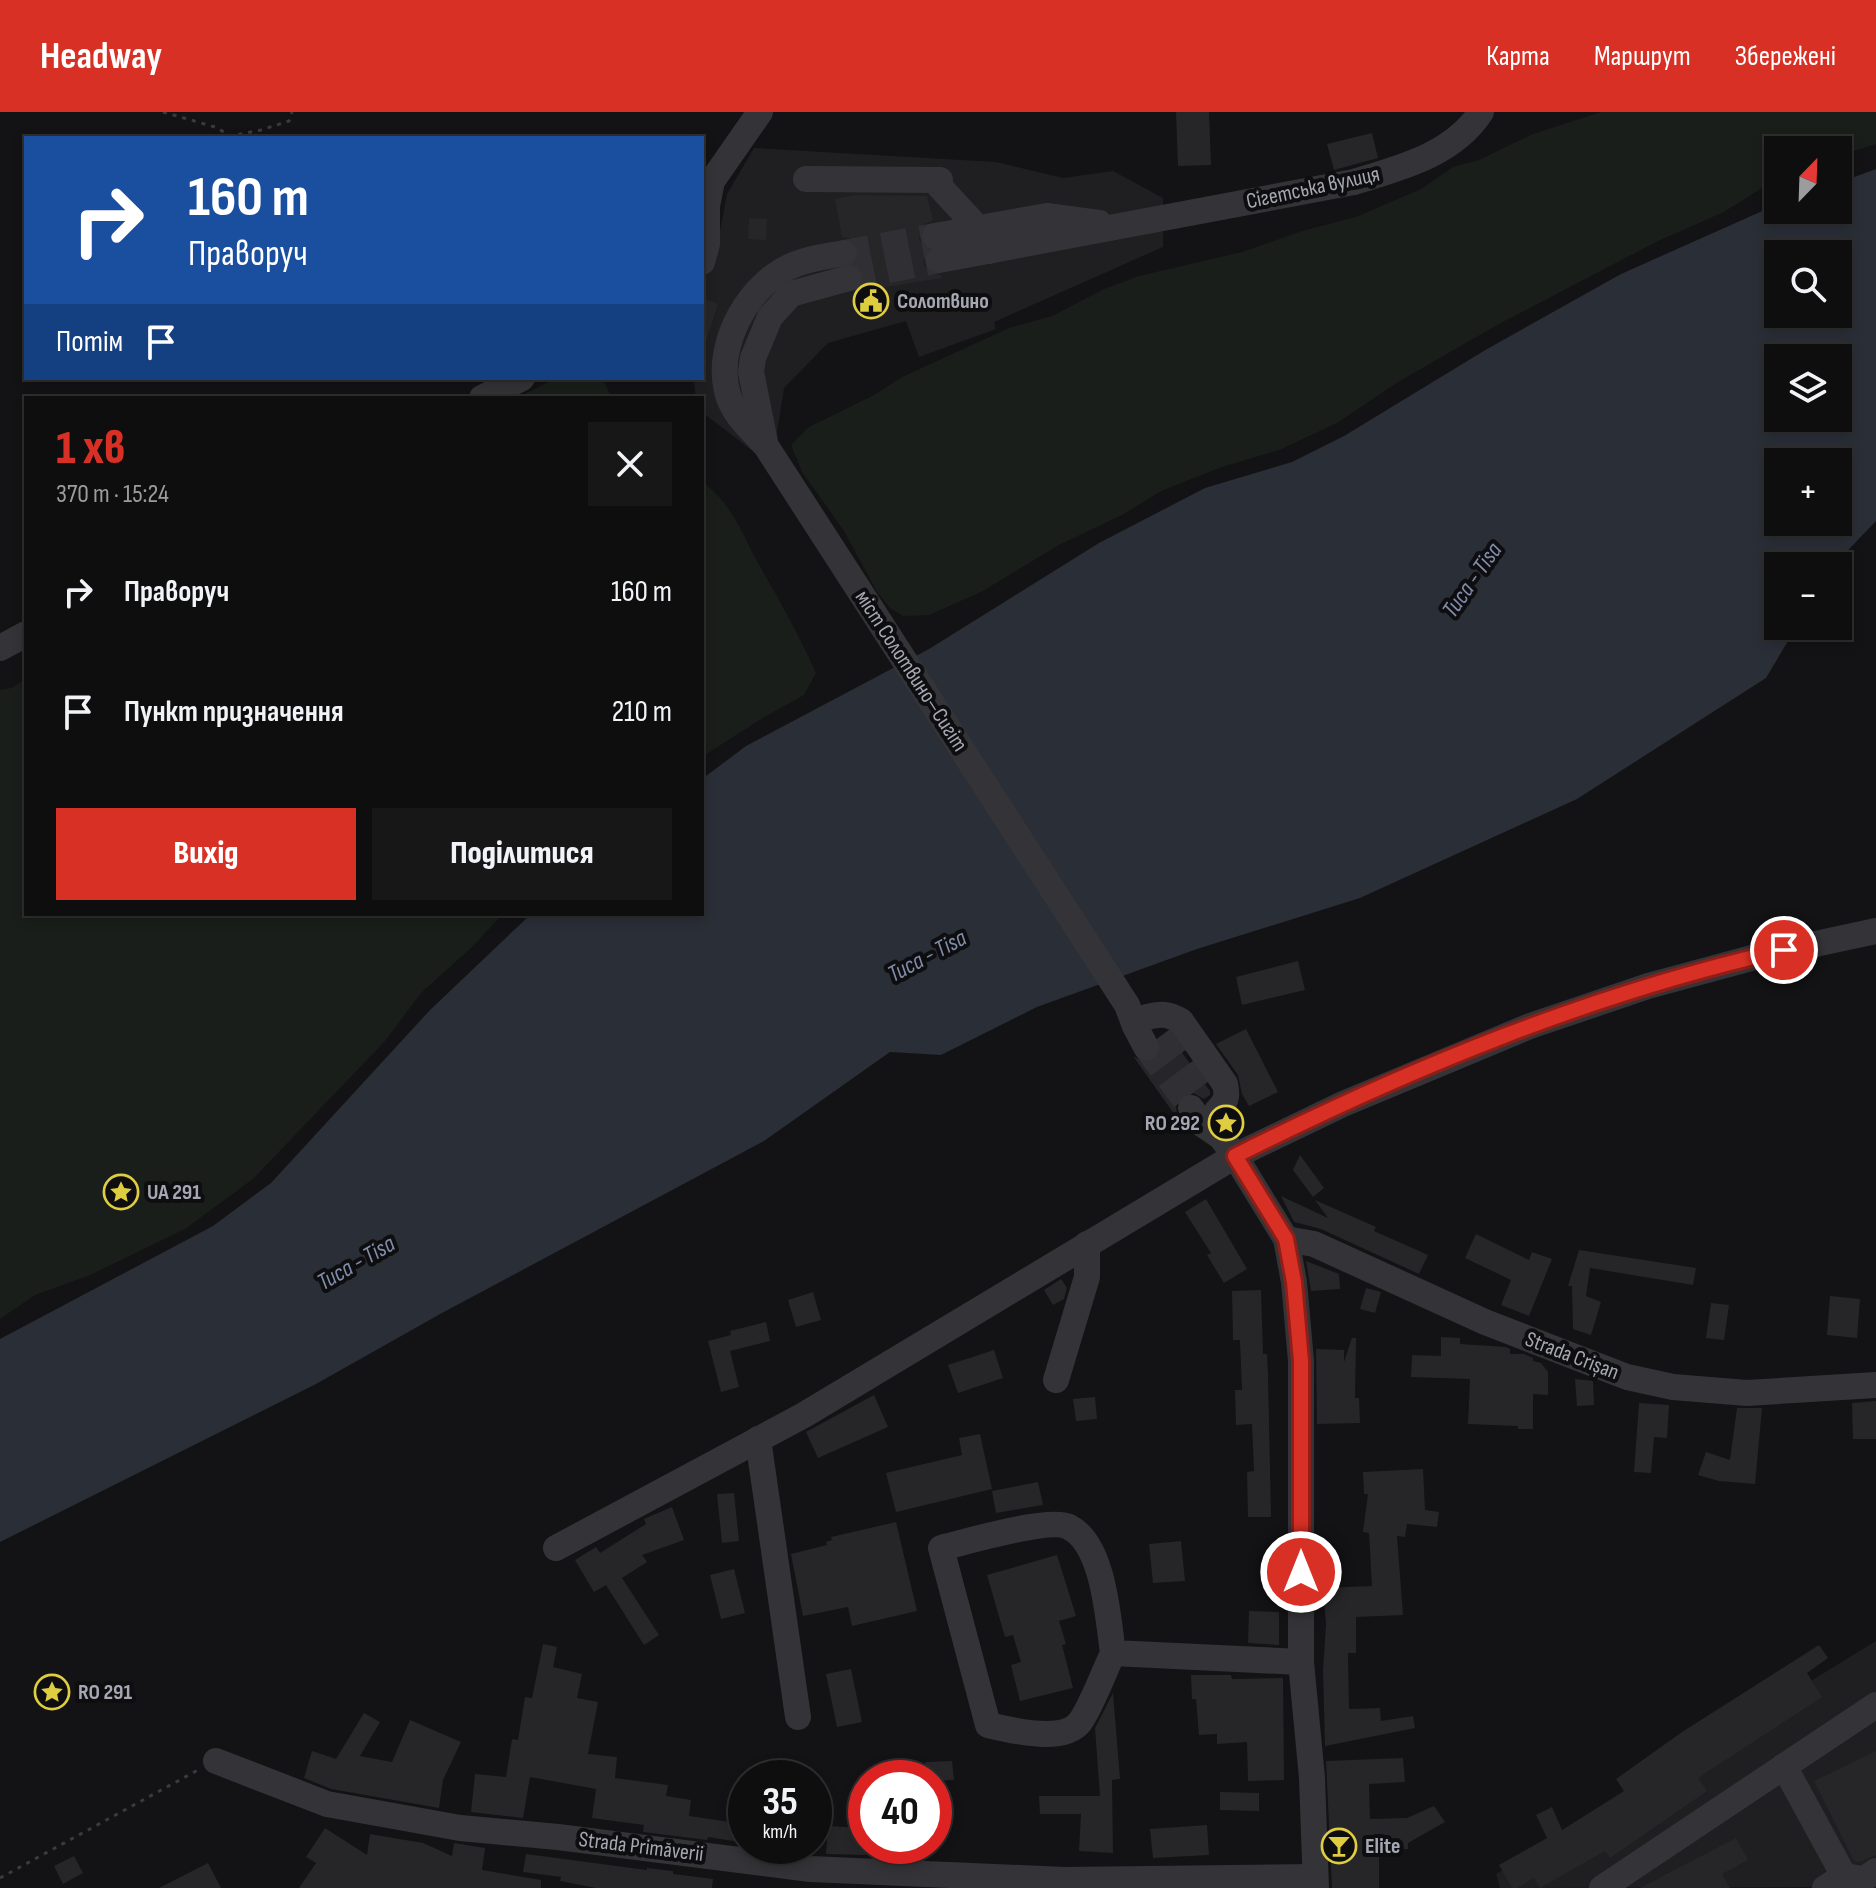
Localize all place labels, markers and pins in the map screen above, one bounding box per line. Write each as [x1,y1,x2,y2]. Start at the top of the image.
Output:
public building icon: Солотвино [852,282,890,320]
place label: Солотвино [897,288,989,315]
pin [1750,916,1818,984]
place icon: RO 292 [1207,1104,1245,1142]
place label: RO 292 [1145,1110,1200,1137]
place icon: UA 291 [102,1173,140,1211]
place label: UA 291 [147,1179,201,1206]
place icon: RO 291 [33,1673,71,1711]
place label: RO 291 [78,1679,133,1706]
bar icon: Elite [1320,1827,1358,1865]
place label: Elite [1365,1833,1400,1860]

